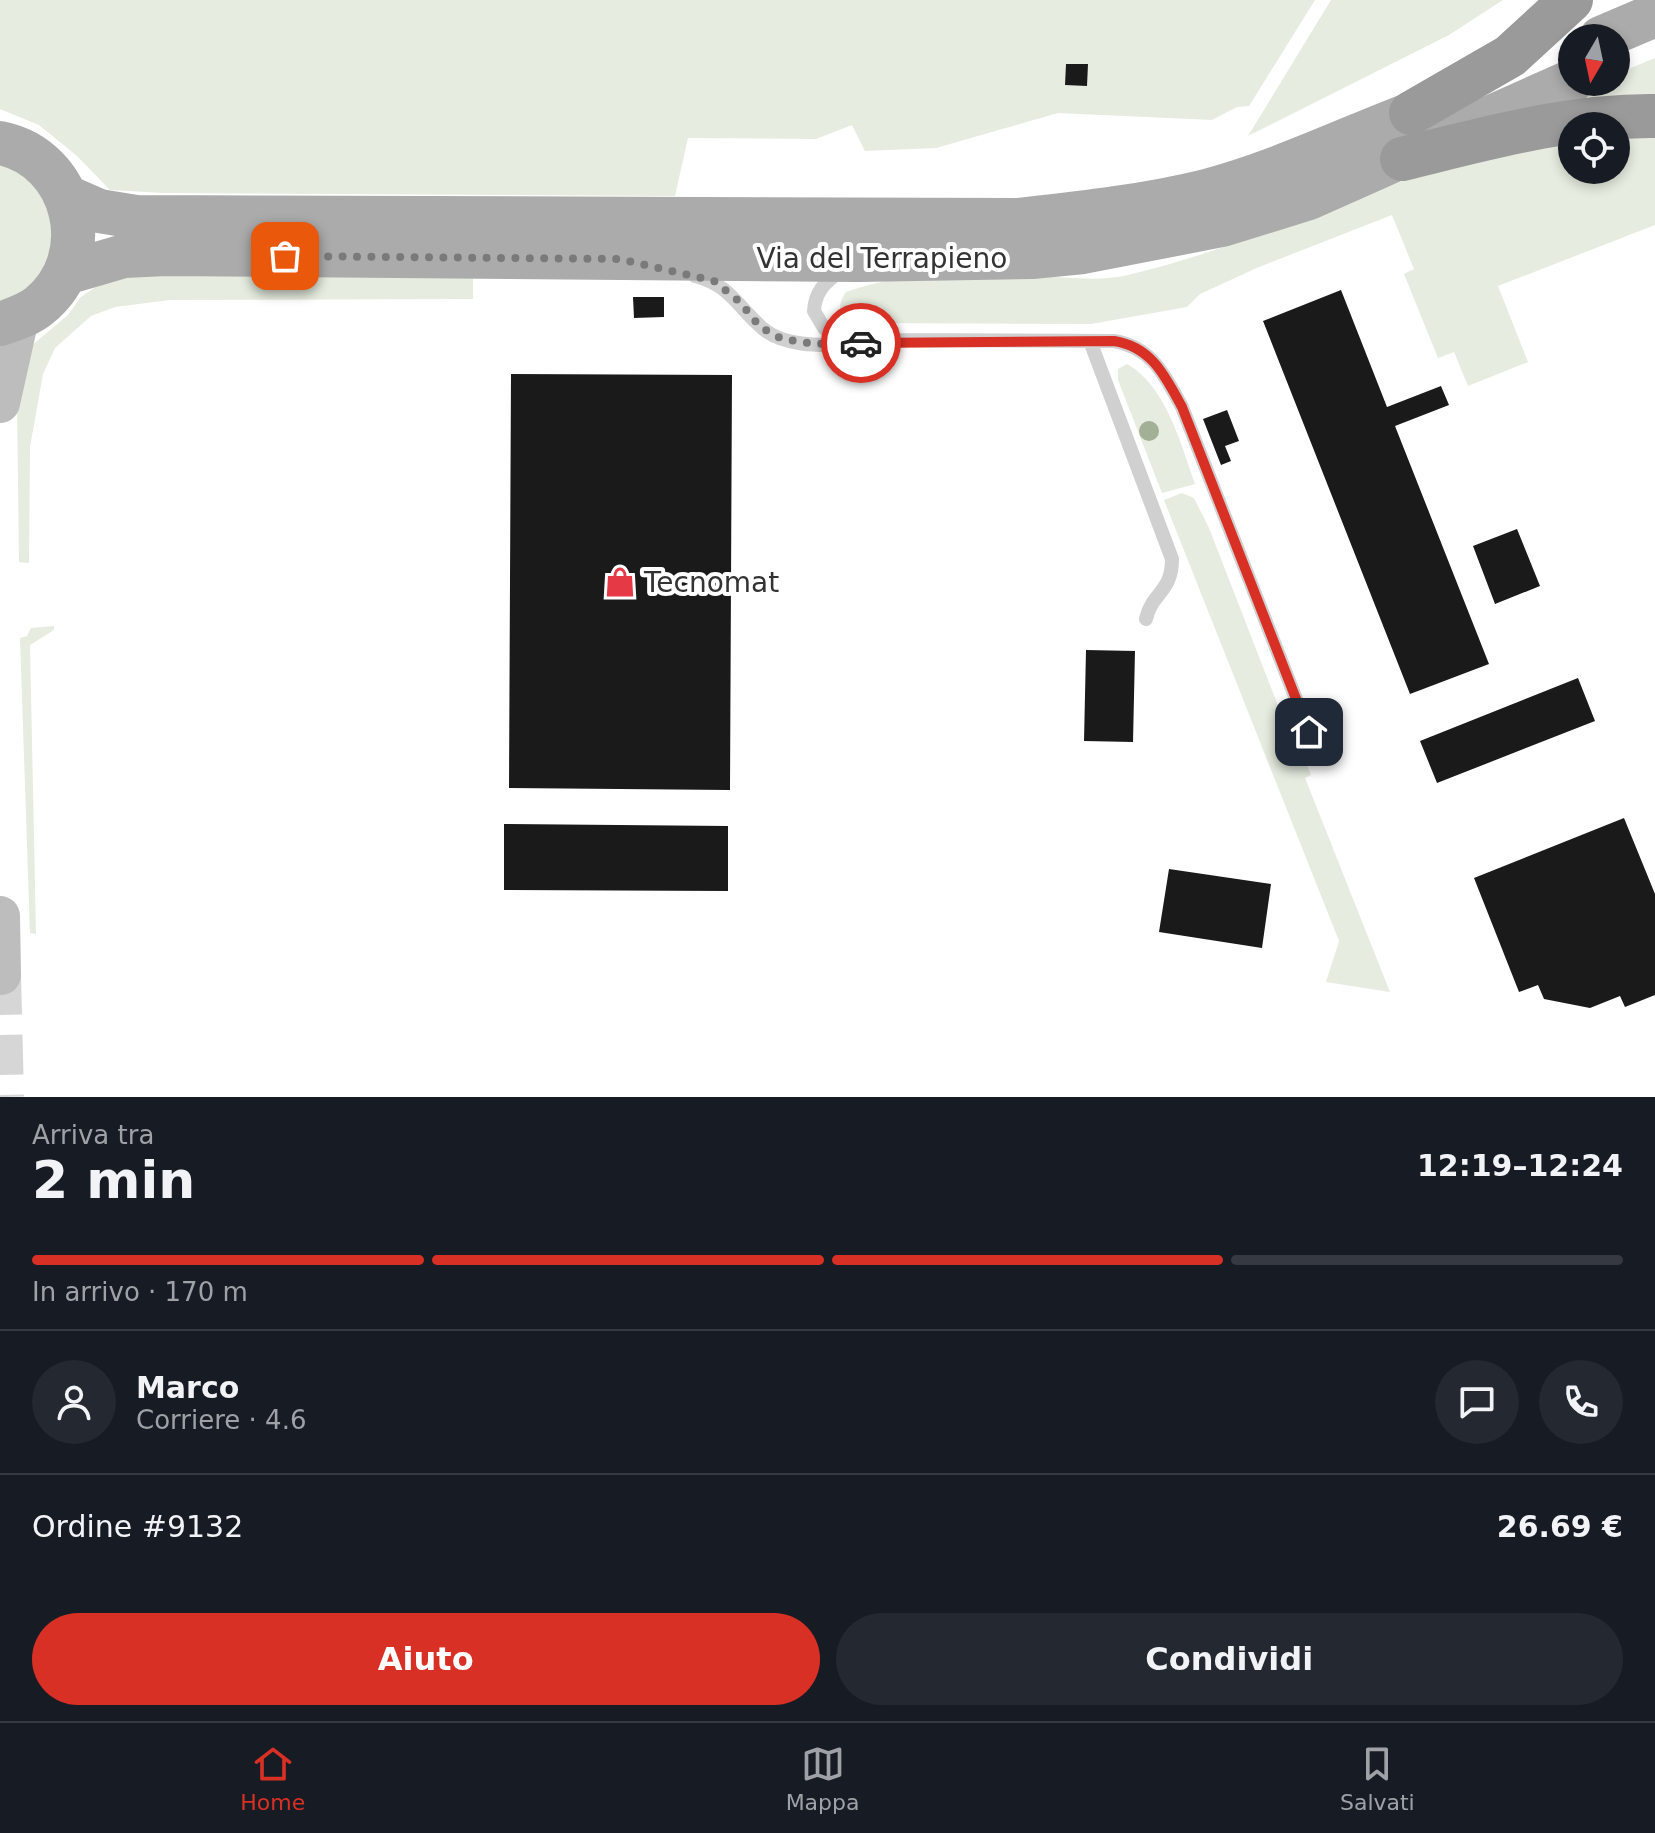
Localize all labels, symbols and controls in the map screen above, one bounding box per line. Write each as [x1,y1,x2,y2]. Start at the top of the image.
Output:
north arrow [1558,24,1630,96]
map controls [1558,24,1630,184]
button: locate [1558,112,1630,184]
pin [251,222,319,290]
icon: bag [263,234,307,278]
street label: Via del Terrapieno [757,242,1007,275]
courier [821,303,901,383]
icon: car [839,321,883,365]
shop icon: Tecnomat [603,565,637,599]
place label: Tecnomat [643,566,779,599]
pin [1275,698,1343,766]
icon: home [1287,710,1331,754]
text: Arriva tra [32,1120,154,1150]
text: 12:19–12:24 [1417,1148,1623,1183]
text: 2 min [32,1150,195,1210]
text: In arrivo · 170 m [32,1277,248,1307]
button: person [32,1360,116,1444]
button: chat [1435,1360,1519,1444]
button: phone [1539,1360,1623,1444]
text: Marco [136,1370,239,1405]
text: Corriere · 4.6 [136,1405,306,1435]
text: Ordine #9132 [32,1509,243,1544]
text: 26.69 € [1497,1509,1623,1544]
button: Aiuto [32,1613,820,1705]
button: Condividi [836,1613,1623,1705]
tab: Home [240,1742,305,1815]
tab: Mappa [786,1742,860,1815]
tab: Salvati [1340,1742,1415,1815]

